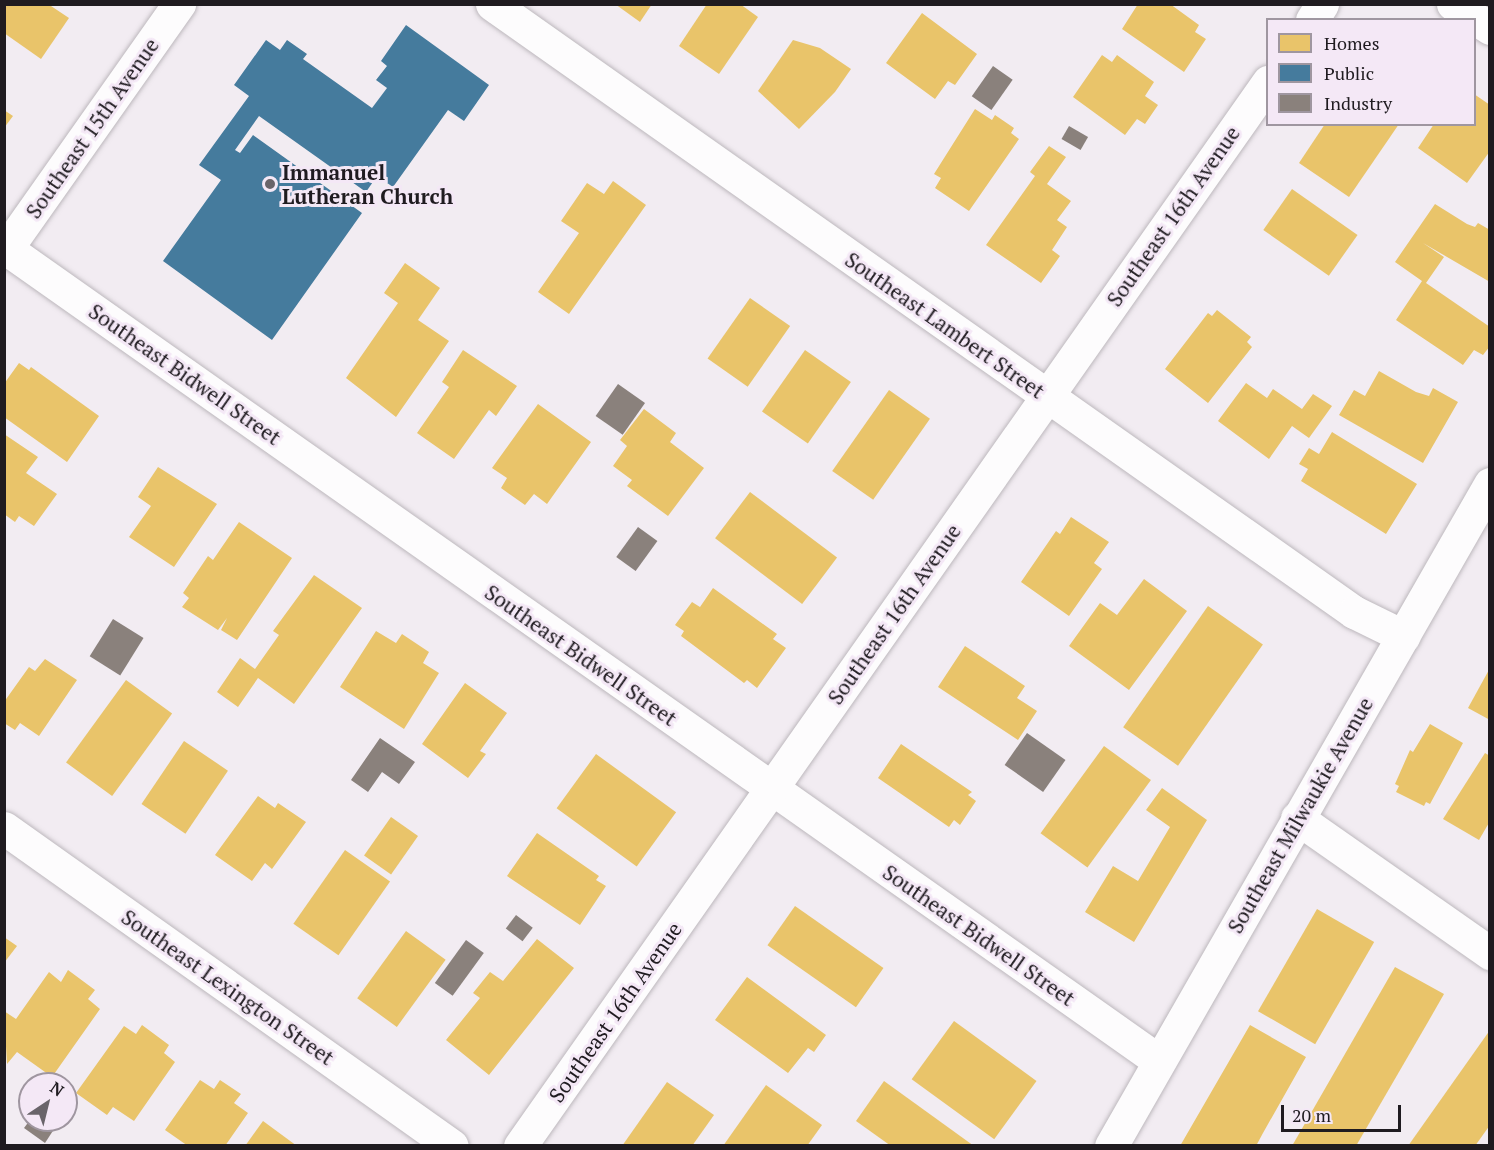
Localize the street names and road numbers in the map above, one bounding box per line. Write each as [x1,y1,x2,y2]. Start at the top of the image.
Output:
street label: Southeast 15th Avenue [20,33,164,223]
street label: Southeast 16th Avenue [1101,121,1245,311]
street label: Southeast Lambert Street [841,247,1049,403]
street label: Southeast Bidwell Street [84,298,286,450]
street label: Southeast 16th Avenue [822,519,966,709]
street label: Southeast Bidwell Street [480,579,682,731]
street label: Southeast Milwaukie Avenue [1222,692,1378,938]
street label: Southeast Bidwell Street [878,859,1080,1011]
street label: Southeast Lexington Street [117,904,339,1070]
street label: Southeast 16th Avenue [543,917,687,1107]

